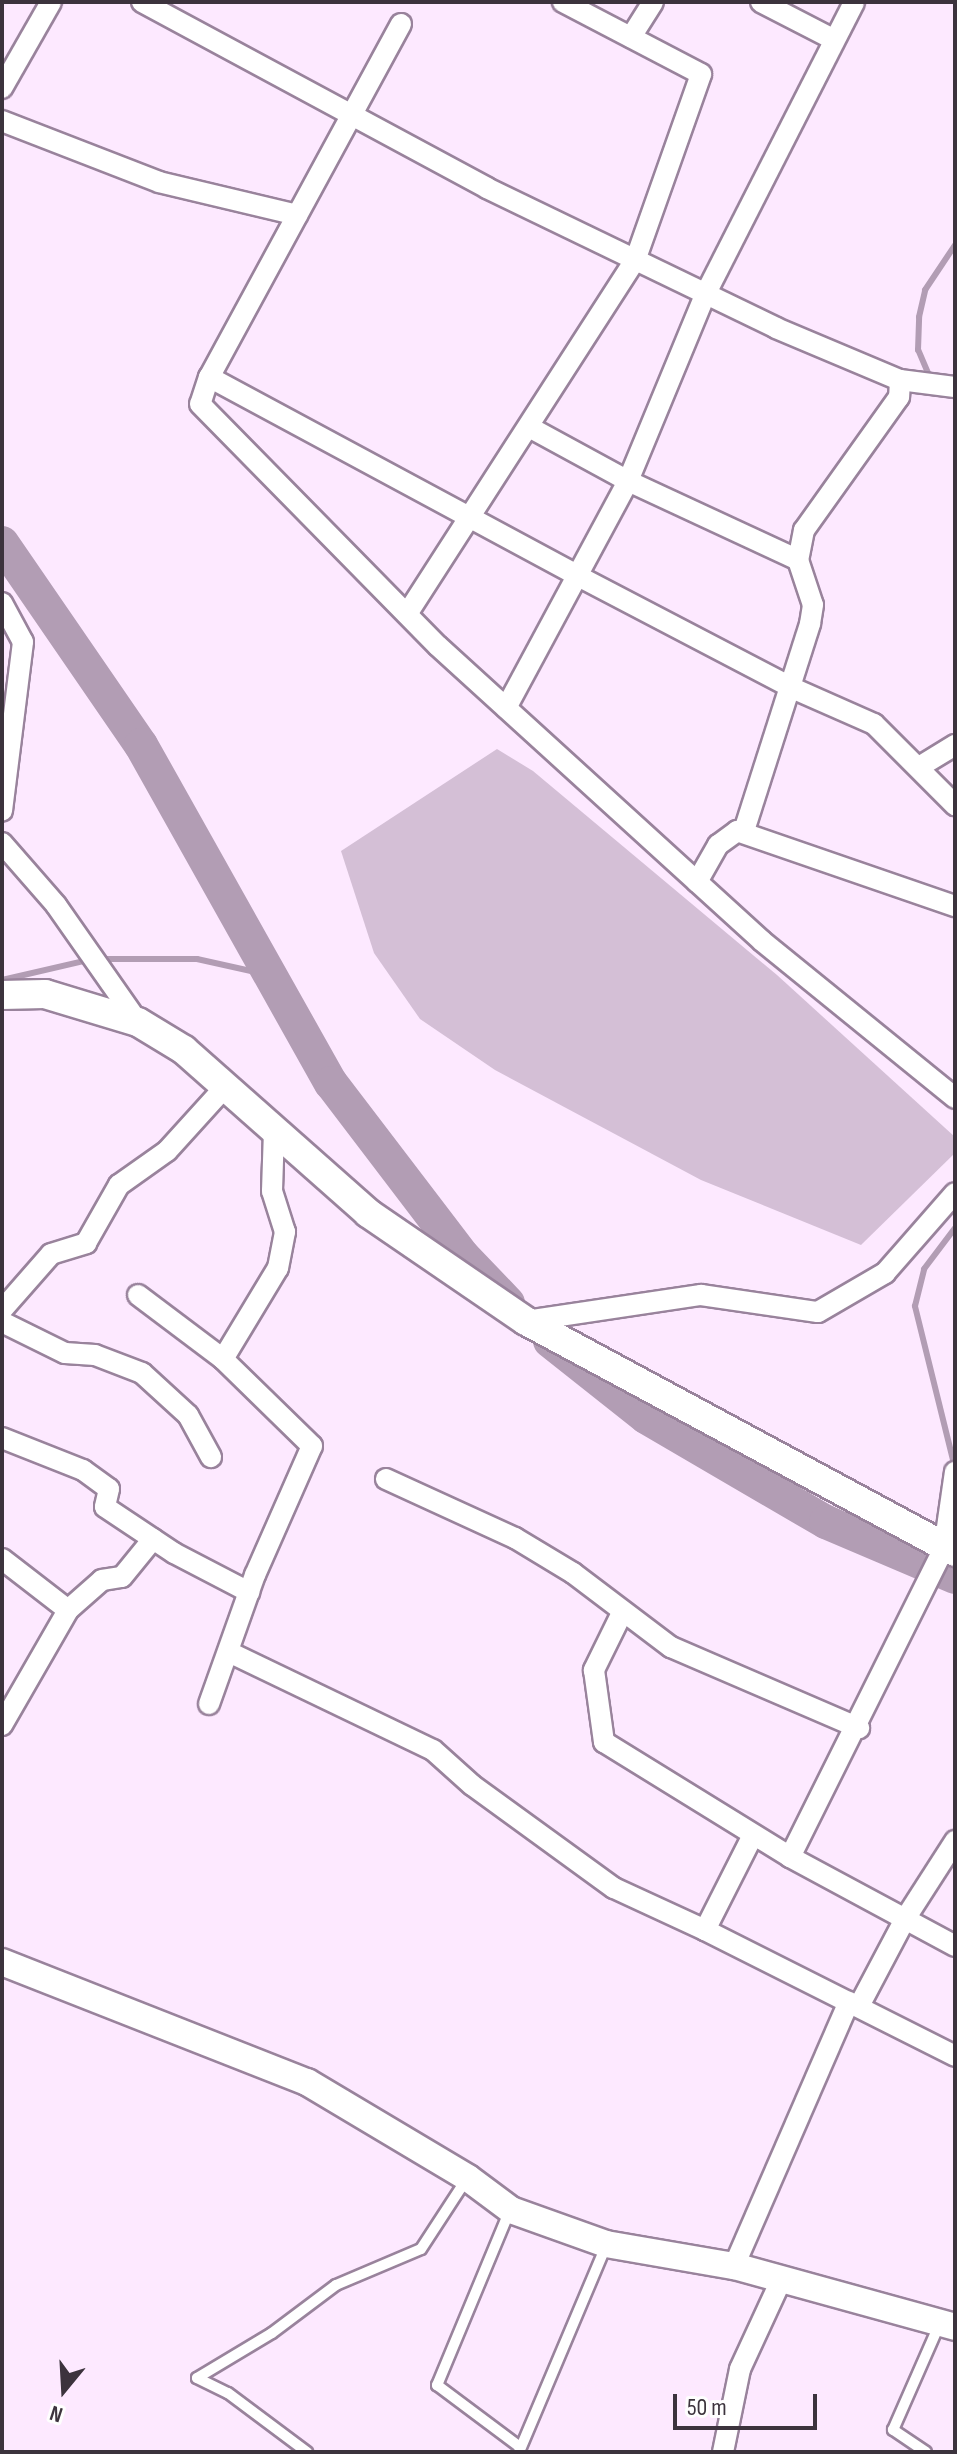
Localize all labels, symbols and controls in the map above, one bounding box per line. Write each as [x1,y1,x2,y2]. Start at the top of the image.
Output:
north arrow [24,2350,104,2430]
scale bar [677,2378,821,2428]
text: 50 m [687,2393,727,2422]
text: N [47,2399,66,2428]

